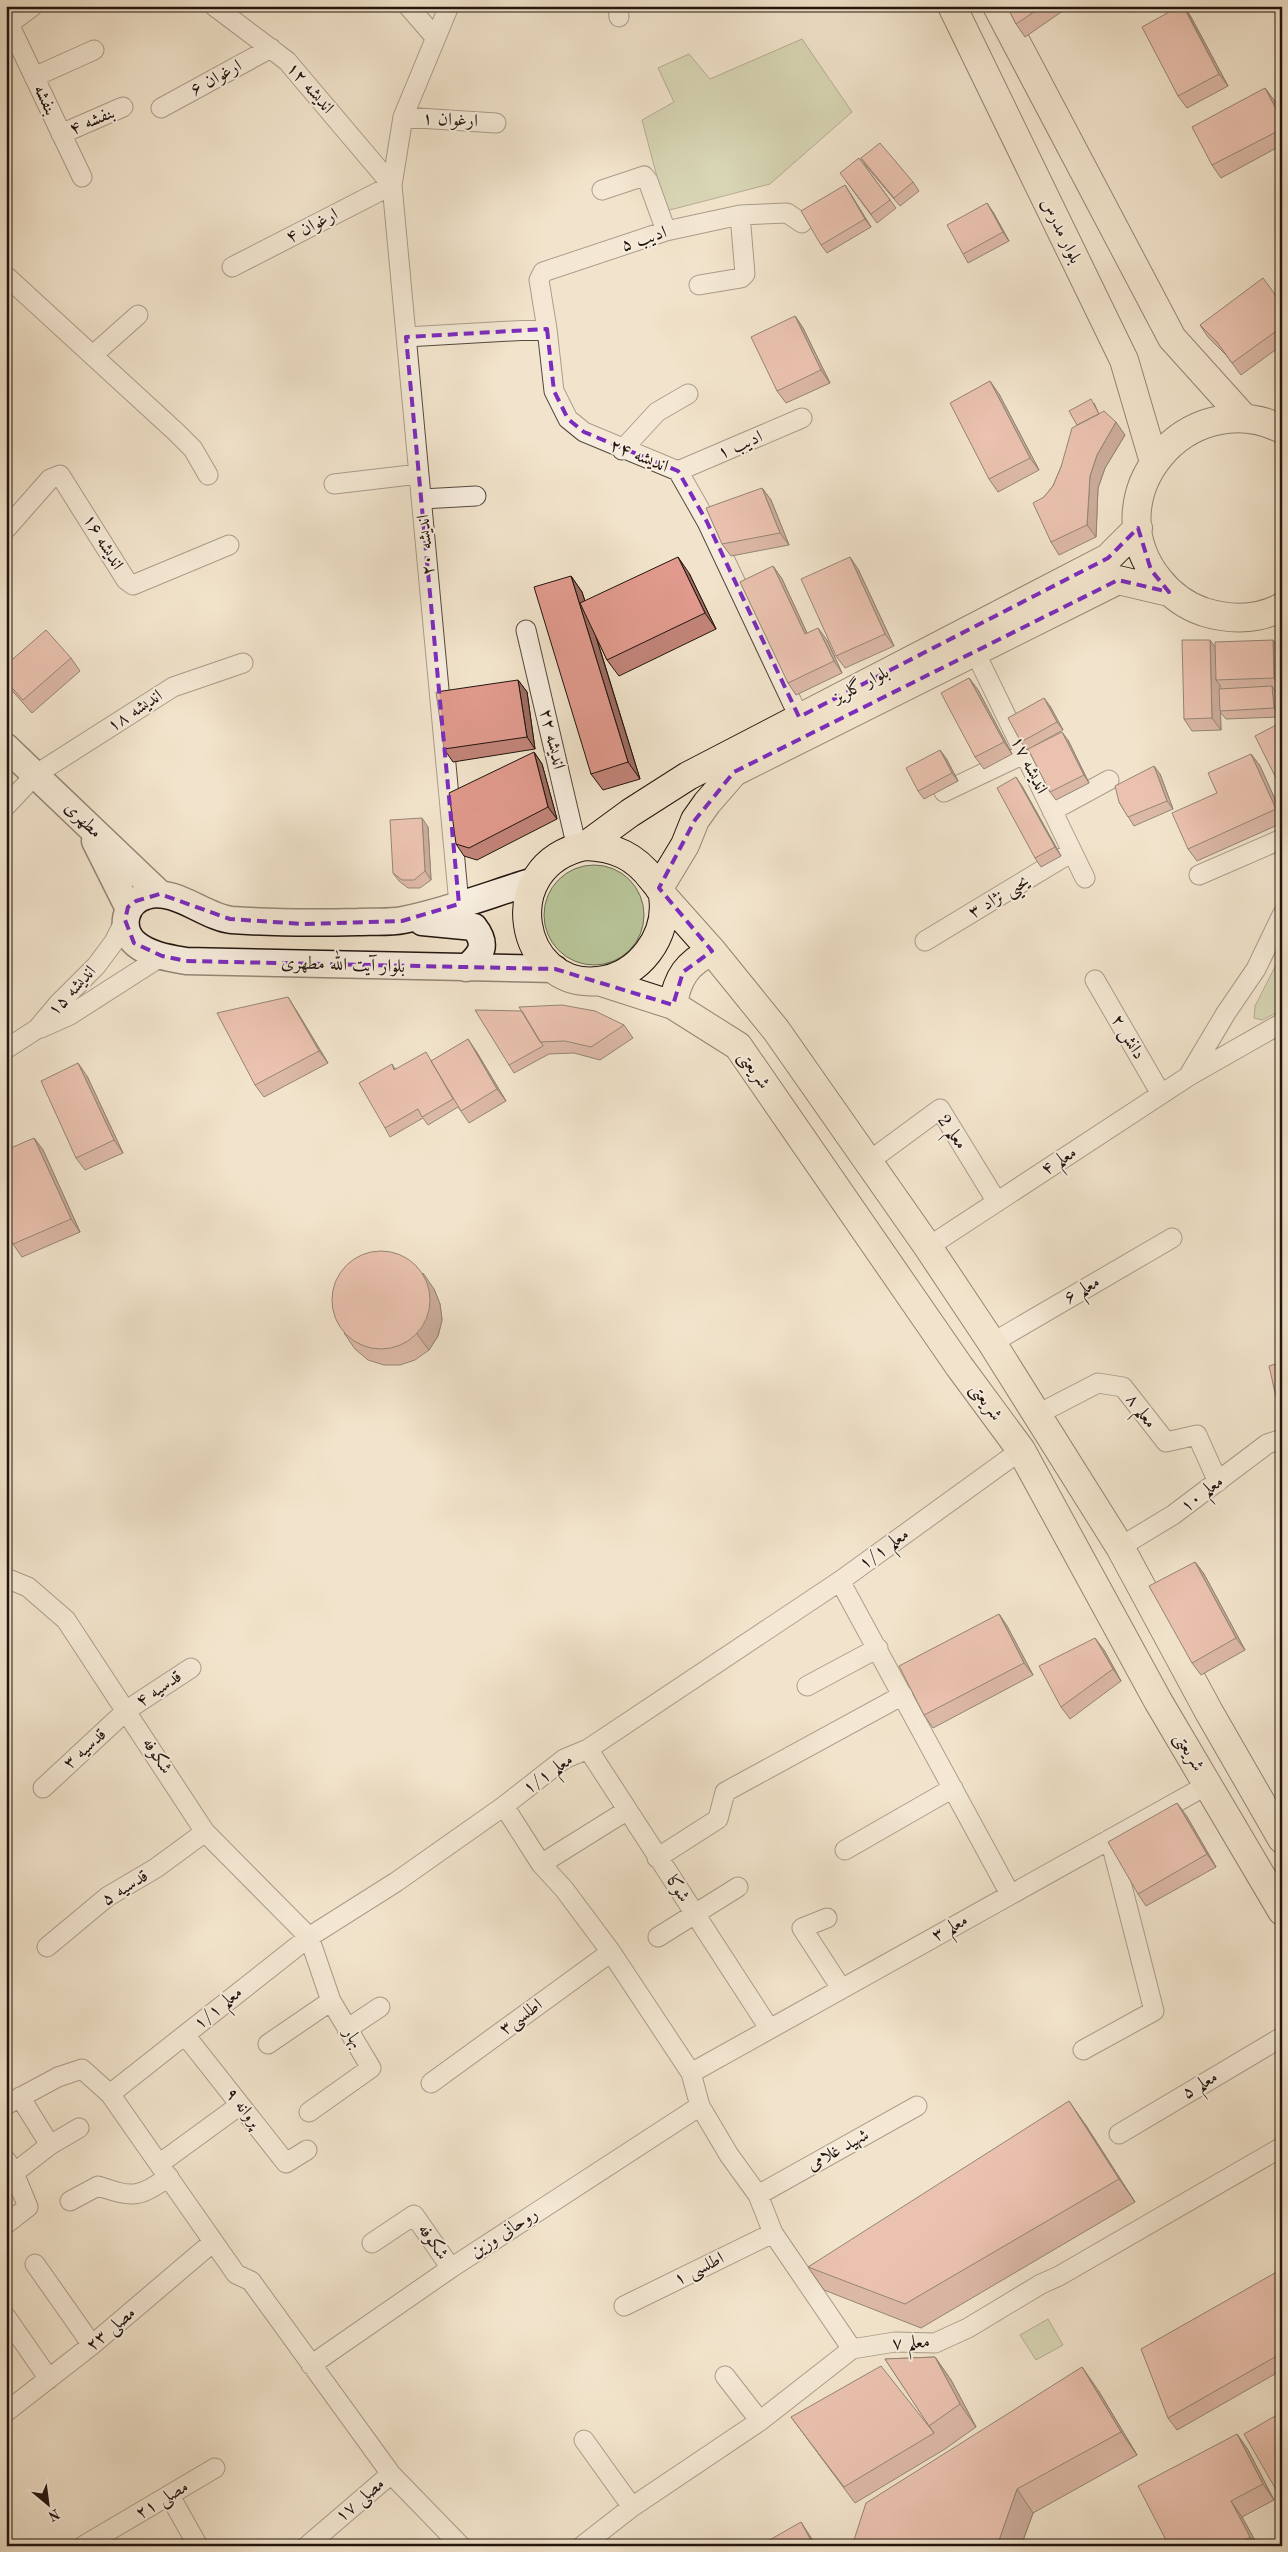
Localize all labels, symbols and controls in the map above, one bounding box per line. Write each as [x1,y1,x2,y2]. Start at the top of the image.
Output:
street label: ارغوان ۶ [187,57,245,100]
street label: اندیشه ۱۲ [282,59,337,118]
street label: بنفشه [29,82,60,118]
street label: بنفشه ۴ [67,104,117,139]
street label: ارغوان ۱ [422,110,478,131]
street label: بلوار مدرس [1037,195,1085,267]
street label: ارغوان ۴ [283,205,341,248]
street label: ادیب ۵ [619,223,670,257]
street label: ادیب ۱ [715,428,766,464]
street label: اندیشه ۲۴ [607,436,671,477]
street label: اندیشه ۱۶ [79,511,127,574]
street label: اندیشه ۲۰ [414,513,439,576]
street label: بلوار گلریز [827,661,893,709]
street label: اندیشه ۱۸ [104,687,166,736]
street label: اندیشه ۲۲ [535,707,568,771]
street label: اندیشه ۱۷ [1007,733,1051,797]
street label: مطهری [60,798,105,843]
street label: یحیی نژاد ۳ [966,872,1035,926]
street label: بلوار آیت الله مطهری [281,948,406,978]
street label: اندیشه ۱۵ [44,962,100,1020]
street label: دانش ۲ [1106,1011,1148,1064]
street label: شریعتی [732,1048,773,1094]
street label: معلم 2 [927,1111,970,1157]
street label: معلم ۴ [1038,1143,1084,1186]
street label: معلم ۶ [1061,1273,1107,1314]
street label: شریعتی [964,1380,1005,1426]
street label: معلم ۸ [1116,1390,1160,1436]
street label: معلم ۱۰ [1177,1472,1232,1522]
street label: معلم ۱/۱ [856,1525,917,1579]
street label: قدسیه ۴ [133,1667,185,1711]
street label: قدسیه ۳ [60,1725,110,1773]
street label: شریعتی [1168,1730,1207,1776]
street label: شکوفه [138,1734,176,1778]
street label: معلم ۱/۱ [520,1750,581,1804]
street label: قدسیه ۵ [99,1867,151,1909]
street label: شوکا [662,1872,694,1906]
street label: معلم ۳ [929,1911,975,1952]
street label: معلم ۱/۱ [190,1983,251,2039]
street label: اطلسی۳ [496,1996,548,2041]
street label: بهار [337,2023,366,2053]
street label: معلم ۵ [1179,2068,1225,2109]
street label: پروانه ۹ [221,2085,265,2134]
street label: شهید غلامی [804,2126,873,2176]
street label: روحانی وزین [467,2205,541,2262]
street label: شکوفه [414,2220,452,2264]
street label: اطلسی ۱ [671,2249,728,2291]
street label: مصلی ۲۳ [83,2303,141,2357]
street label: معلم ۷ [892,2333,931,2361]
street label: مصلی ۱۷ [332,2474,390,2528]
street label: مصلی ۲۱ [132,2477,193,2525]
north arrow [22,2480,72,2530]
text: N [45,2506,62,2523]

